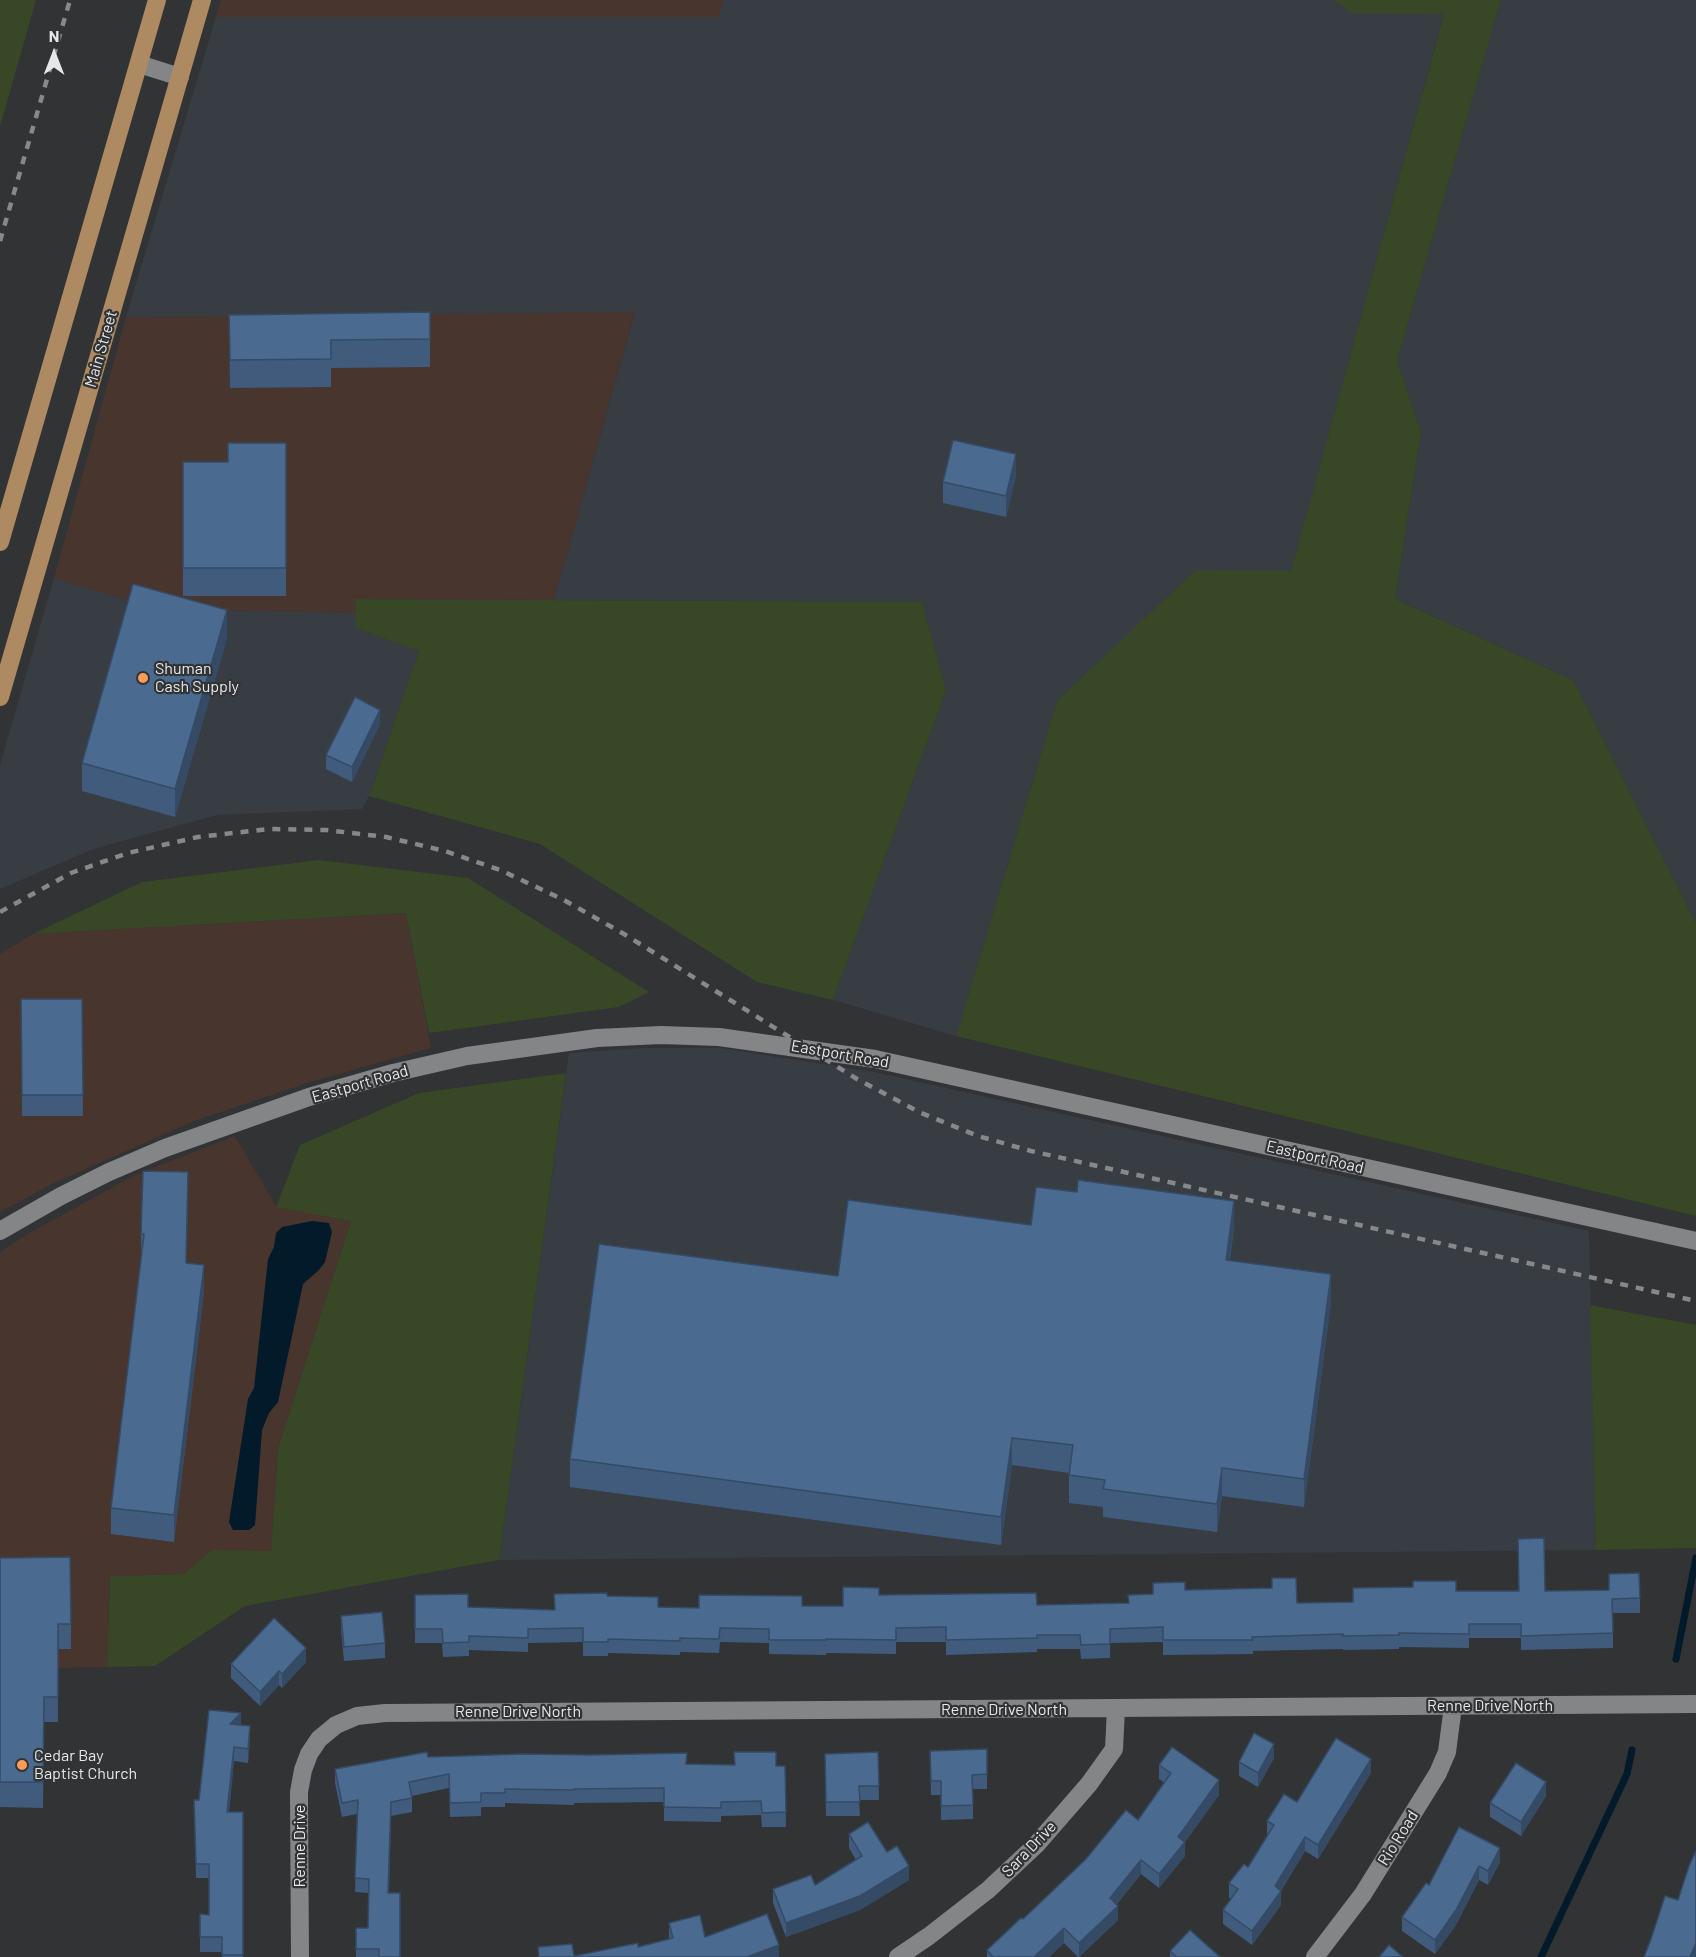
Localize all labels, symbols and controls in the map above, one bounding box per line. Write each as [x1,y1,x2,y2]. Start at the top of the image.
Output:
north arrow [24,24,84,84]
text: N [49,26,59,45]
street label: Main Street [81,308,121,390]
place label: Shuman Cash Supply [155,659,239,697]
marker: Shuman Cash Supply [136,671,150,685]
street label: Eastport Road [789,1036,891,1072]
street label: Eastport Road [310,1061,410,1107]
street label: Eastport Road [1264,1136,1366,1178]
street label: Renne Drive North [1427,1696,1553,1716]
street label: Renne Drive North [941,1700,1067,1720]
street label: Renne Drive North [455,1702,581,1722]
place label: Cedar Bay Baptist Church [34,1746,137,1784]
marker: Cedar Bay Baptist Church [15,1758,29,1772]
street label: Renne Drive [290,1805,310,1887]
street label: Rio Road [1374,1807,1422,1869]
street label: Sara Drive [998,1817,1060,1881]

